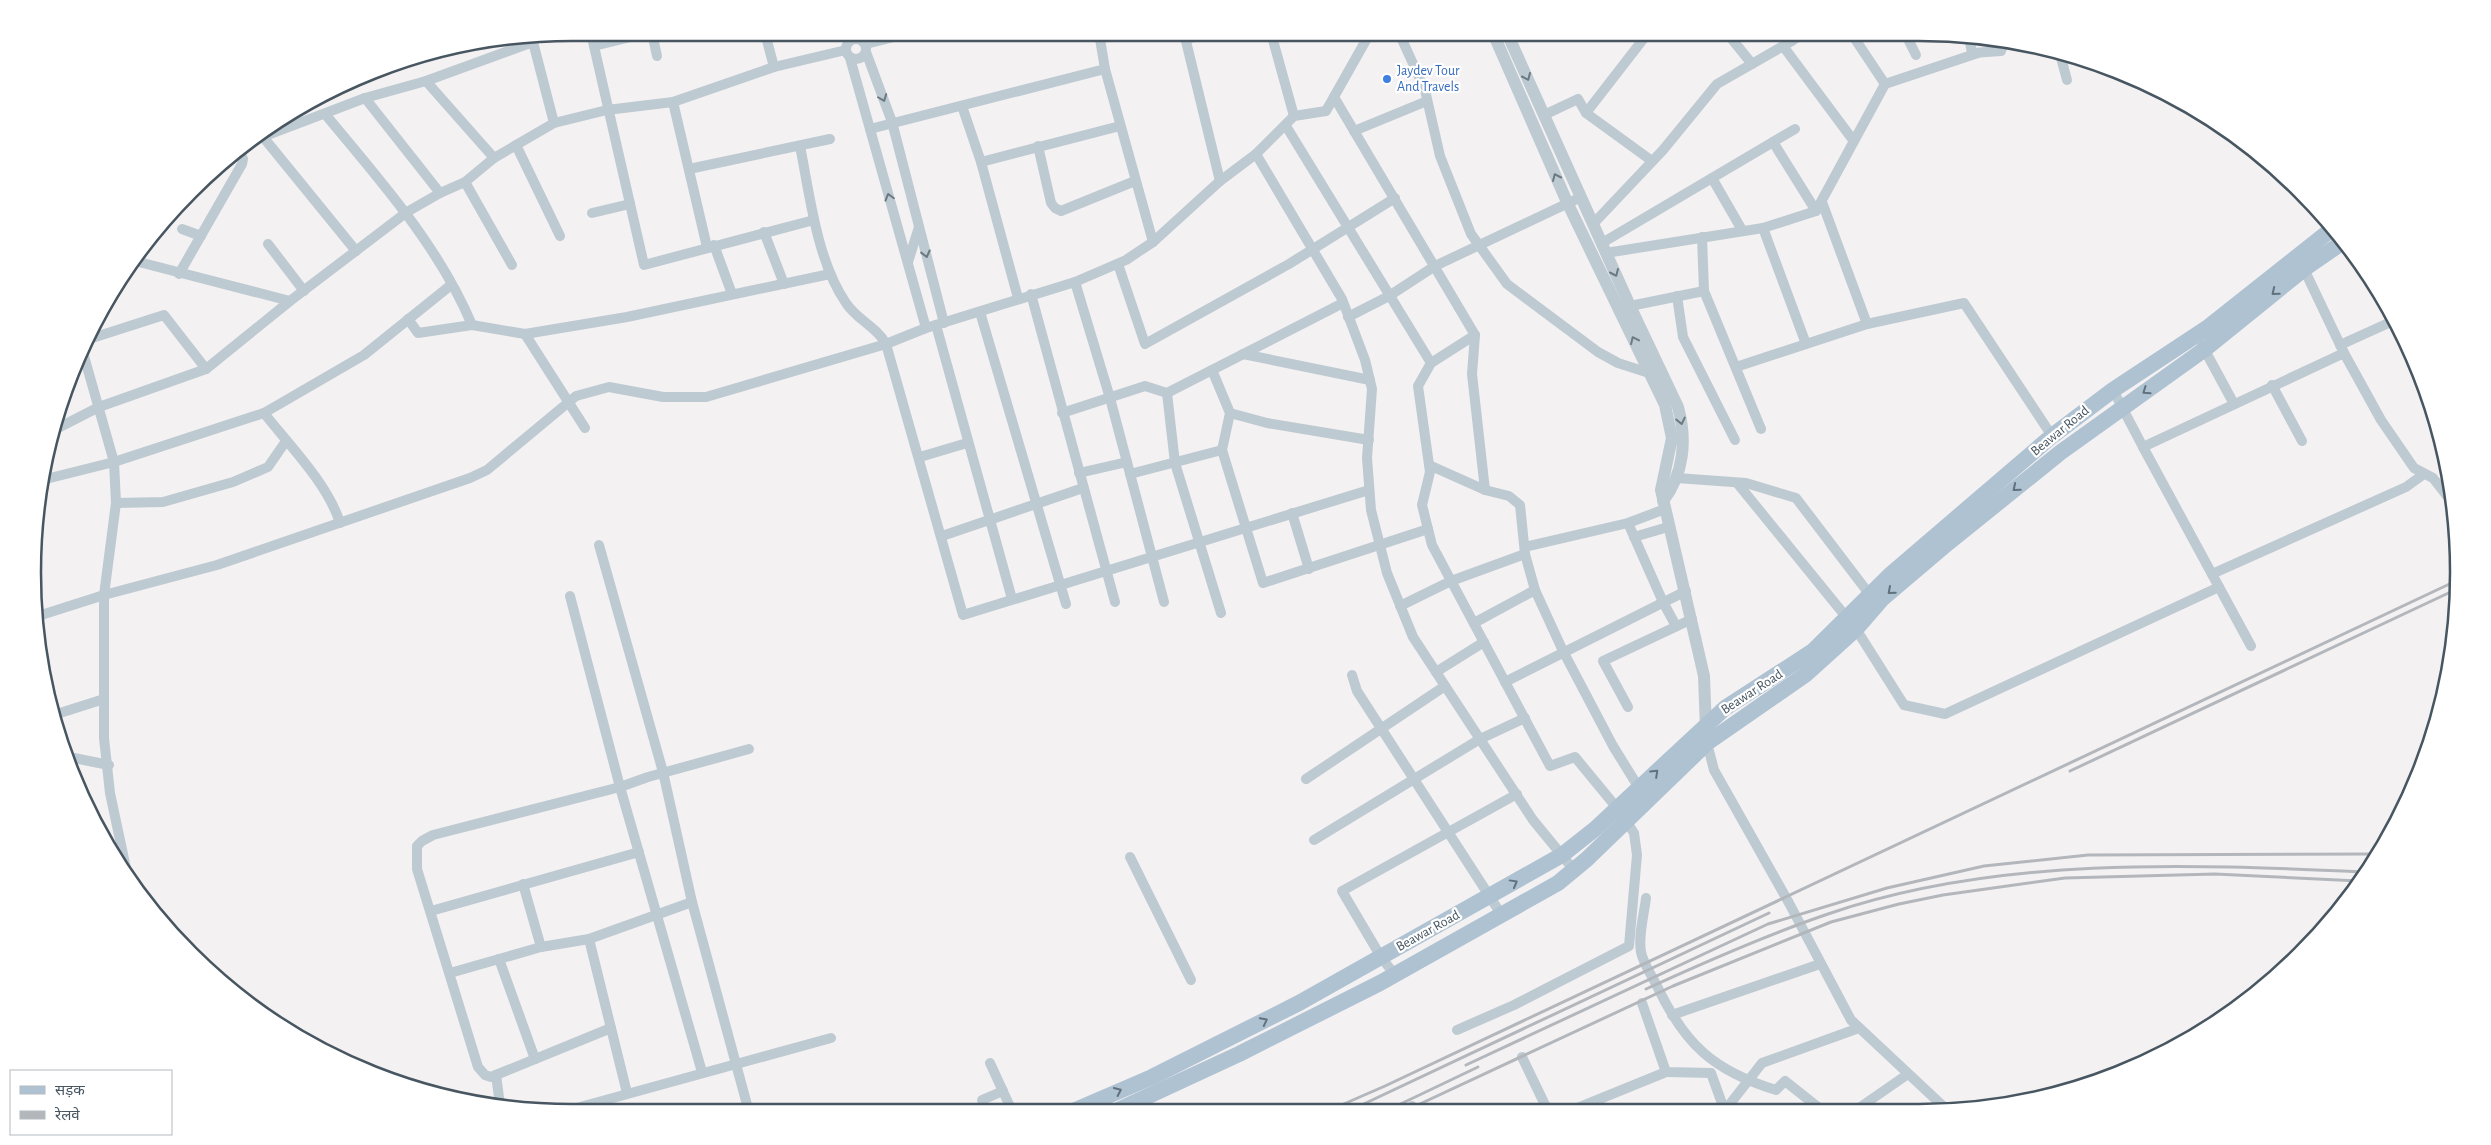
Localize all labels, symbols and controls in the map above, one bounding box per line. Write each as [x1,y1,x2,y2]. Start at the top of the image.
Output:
place label: Jaydev Tour And Travels [1397,64,1460,94]
one-way arrow [1521,72,1532,81]
marker: Jaydev Tour And Travels [1381,73,1393,85]
one-way arrow [877,93,887,101]
one-way arrow [1552,173,1563,182]
one-way arrow [885,193,895,201]
one-way arrow [920,250,931,259]
one-way arrow [1609,268,1620,277]
one-way arrow [2272,287,2281,296]
one-way arrow [1629,336,1640,345]
one-way arrow [2143,385,2152,394]
street label: Beawar Road [2028,403,2092,459]
one-way arrow [1675,417,1686,426]
one-way arrow [2013,483,2022,492]
one-way arrow [1888,586,1897,594]
street label: Beawar Road [1719,667,1785,717]
one-way arrow [1649,770,1658,779]
one-way arrow [1508,879,1517,889]
street label: Beawar Road [1394,908,1462,954]
one-way arrow [1259,1017,1268,1027]
legend [10,1070,172,1135]
text: सड़क [55,1083,85,1098]
one-way arrow [1113,1086,1122,1097]
text: रेलवे [54,1106,80,1123]

